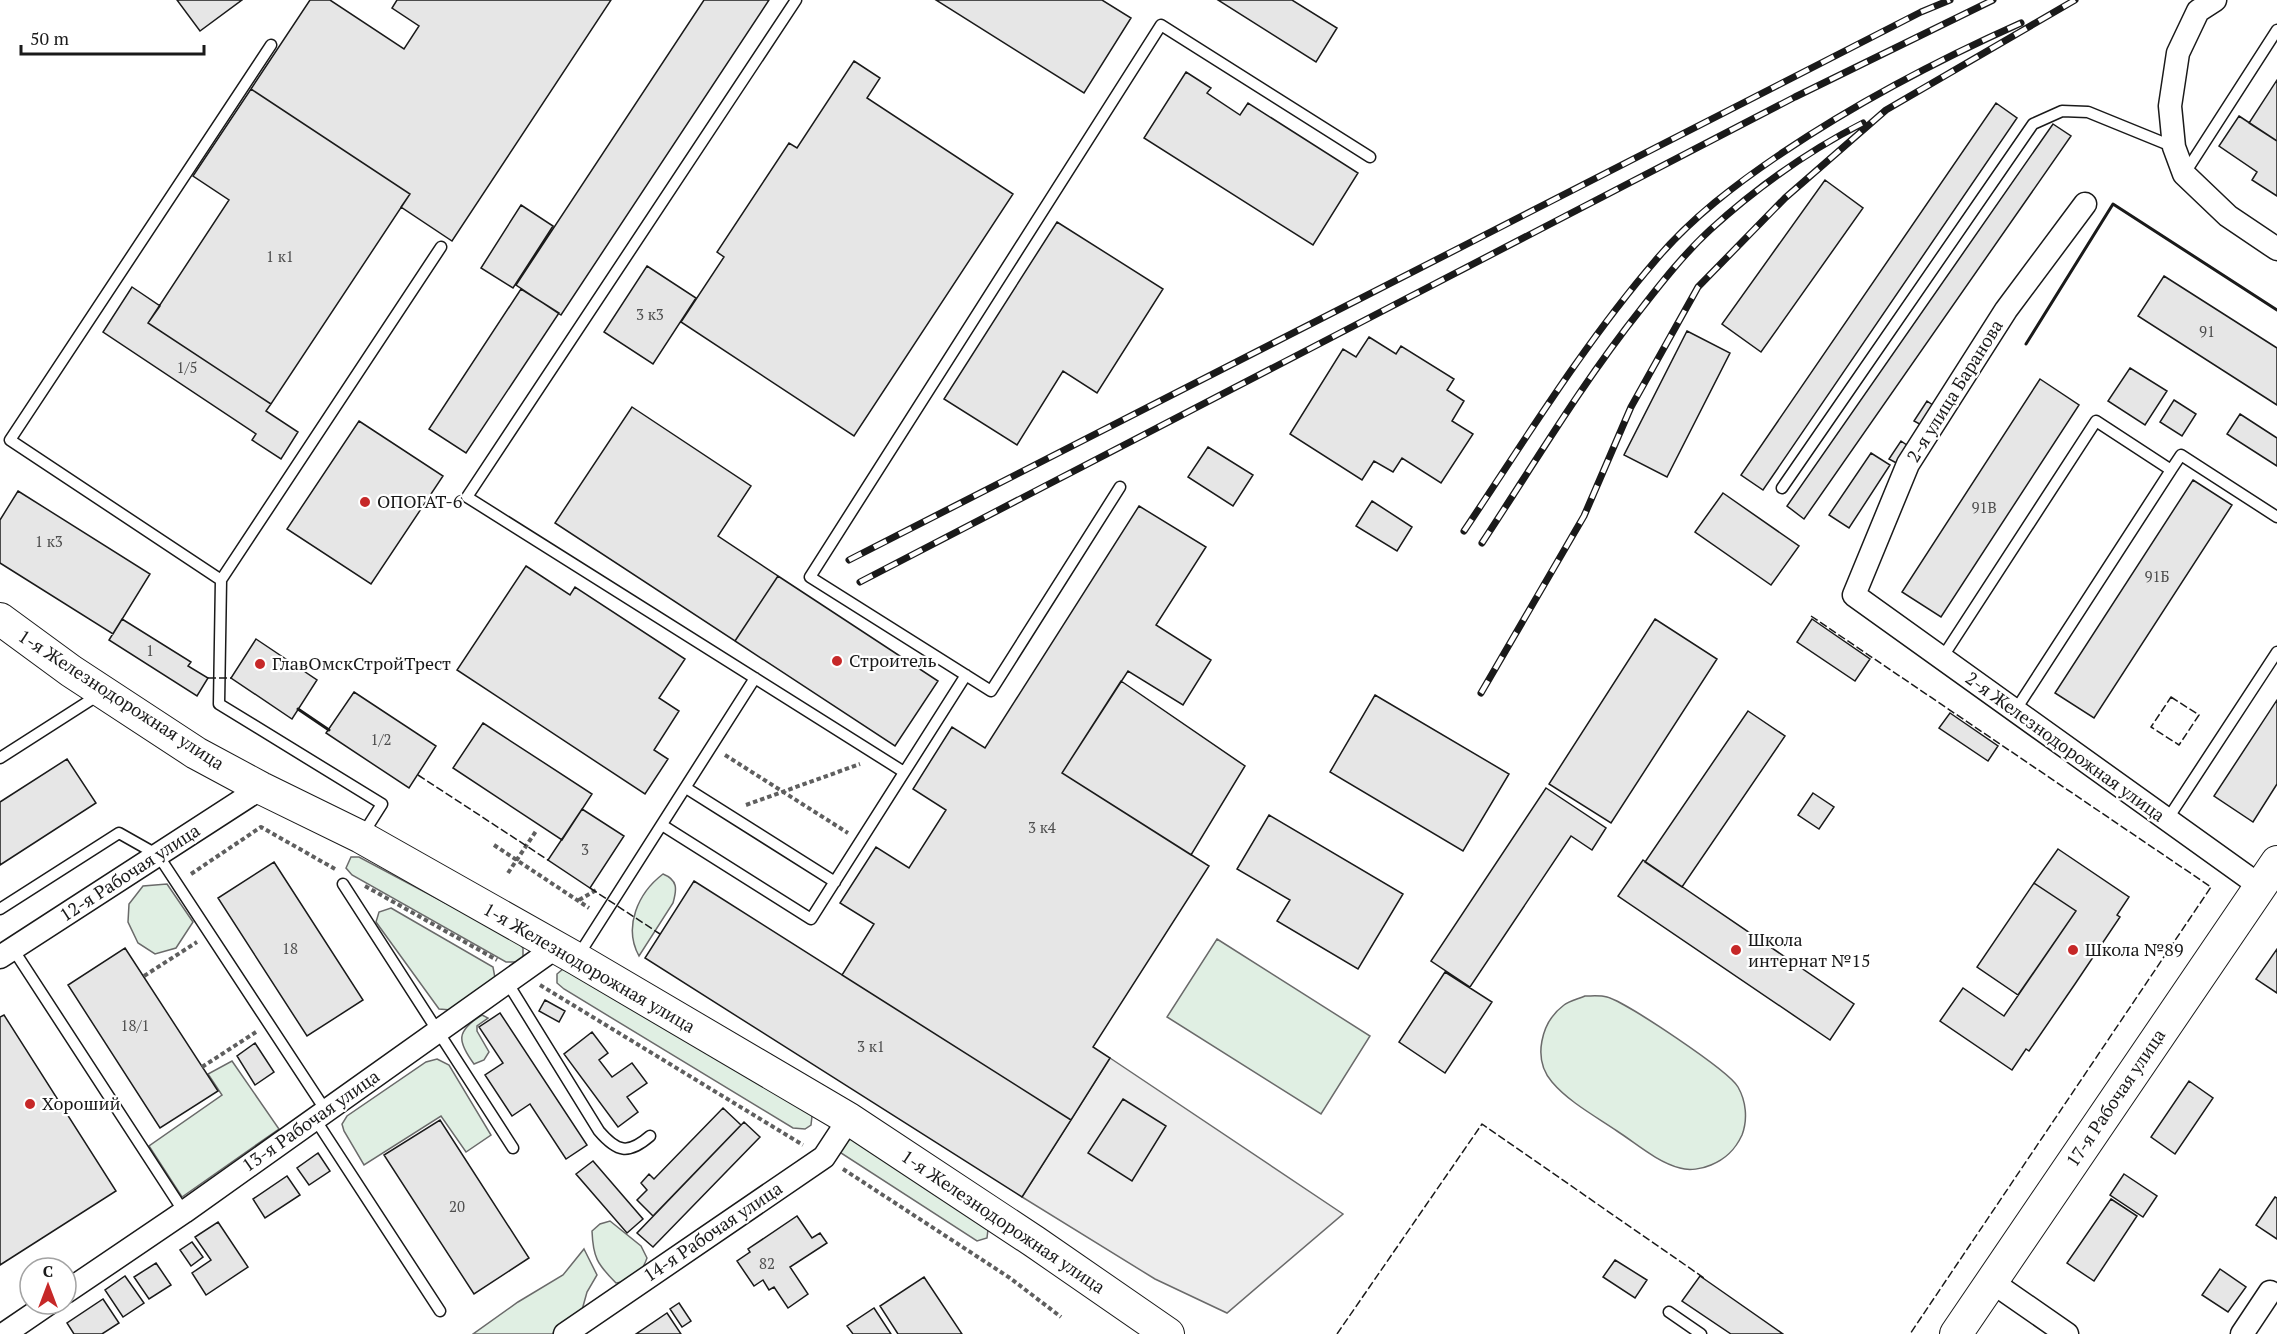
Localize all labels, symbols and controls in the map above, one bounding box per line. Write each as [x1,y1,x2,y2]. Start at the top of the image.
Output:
scale bar [21,18,204,56]
text: 50 m [30,26,70,50]
house number: 1 к1 [266,246,294,266]
house number: 3 к3 [636,304,664,324]
street label: 2-я улица Баранова [1901,315,2008,466]
house number: 91 [2199,321,2215,341]
house number: 1/5 [176,357,198,377]
place label: ОПОГАТ-6 [377,489,463,513]
marker: ОПОГАТ-6 [358,495,372,509]
house number: 91В [1971,497,1997,517]
house number: 1 к3 [35,531,63,551]
house number: 91Б [2145,566,2170,586]
street label: 1-я Железнодорожная улица [14,623,229,775]
house number: 1 [146,640,154,660]
place label: Строитель [849,648,937,672]
place label: ГлавОмскСтройТрест [272,651,451,675]
marker: Строитель [830,654,844,668]
marker: ГлавОмскСтройТрест [253,657,267,671]
street label: 2-я Железнодорожная улица [1961,666,2170,827]
house number: 1/2 [370,729,392,749]
house number: 3 к4 [1028,817,1056,837]
street label: 12-я Рабочая улица [55,818,204,926]
house number: 3 [581,839,589,859]
street label: 1-я Железнодорожная улица [479,896,700,1038]
place label: Школа интернат №15 [1748,927,1871,972]
place label: Школа №89 [2085,937,2184,961]
house number: 18 [282,938,298,958]
marker: Школа интернат №15 [1729,943,1743,957]
marker: Школа №89 [2066,943,2080,957]
house number: 18/1 [120,1015,150,1035]
street label: 17-я Рабочая улица [2060,1024,2170,1171]
house number: 3 к1 [857,1036,885,1056]
street label: 13-я Рабочая улица [237,1064,384,1177]
place label: Хороший [42,1091,121,1115]
marker: Хороший [23,1097,37,1111]
street label: 1-я Железнодорожная улица [897,1144,1110,1299]
street label: 14-я Рабочая улица [638,1176,787,1287]
house number: 20 [449,1196,465,1216]
house number: 82 [759,1253,775,1273]
north arrow [18,1256,78,1316]
text: С [43,1260,53,1282]

